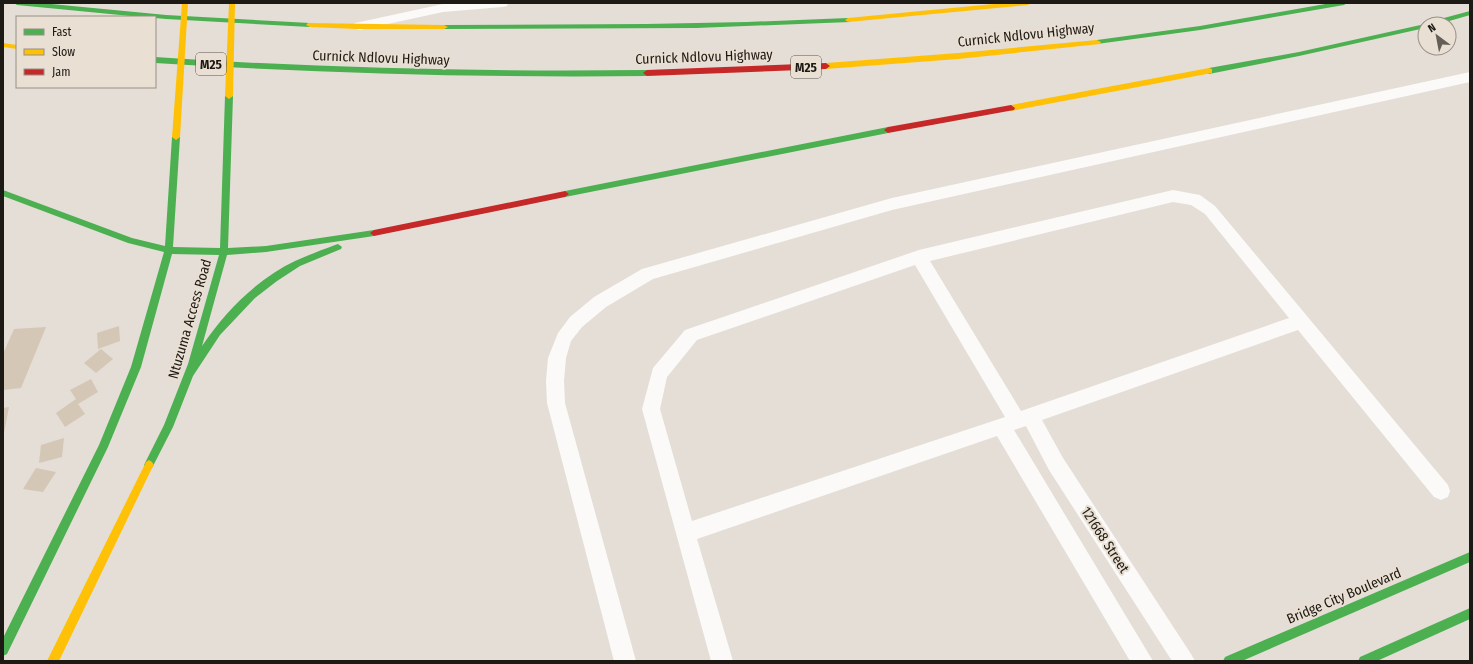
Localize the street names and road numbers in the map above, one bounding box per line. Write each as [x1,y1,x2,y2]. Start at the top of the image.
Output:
street label: Curnick Ndlovu Highway [957,19,1096,51]
street label: Curnick Ndlovu Highway [635,46,774,68]
street label: Curnick Ndlovu Highway [312,47,451,69]
road number: M25 [196,53,226,75]
road number: M25 [791,56,821,78]
street label: Ntuzuma Access Road [165,257,215,381]
street label: 121668 Street [1077,504,1133,577]
street label: Bridge City Boulevard [1284,564,1404,628]

